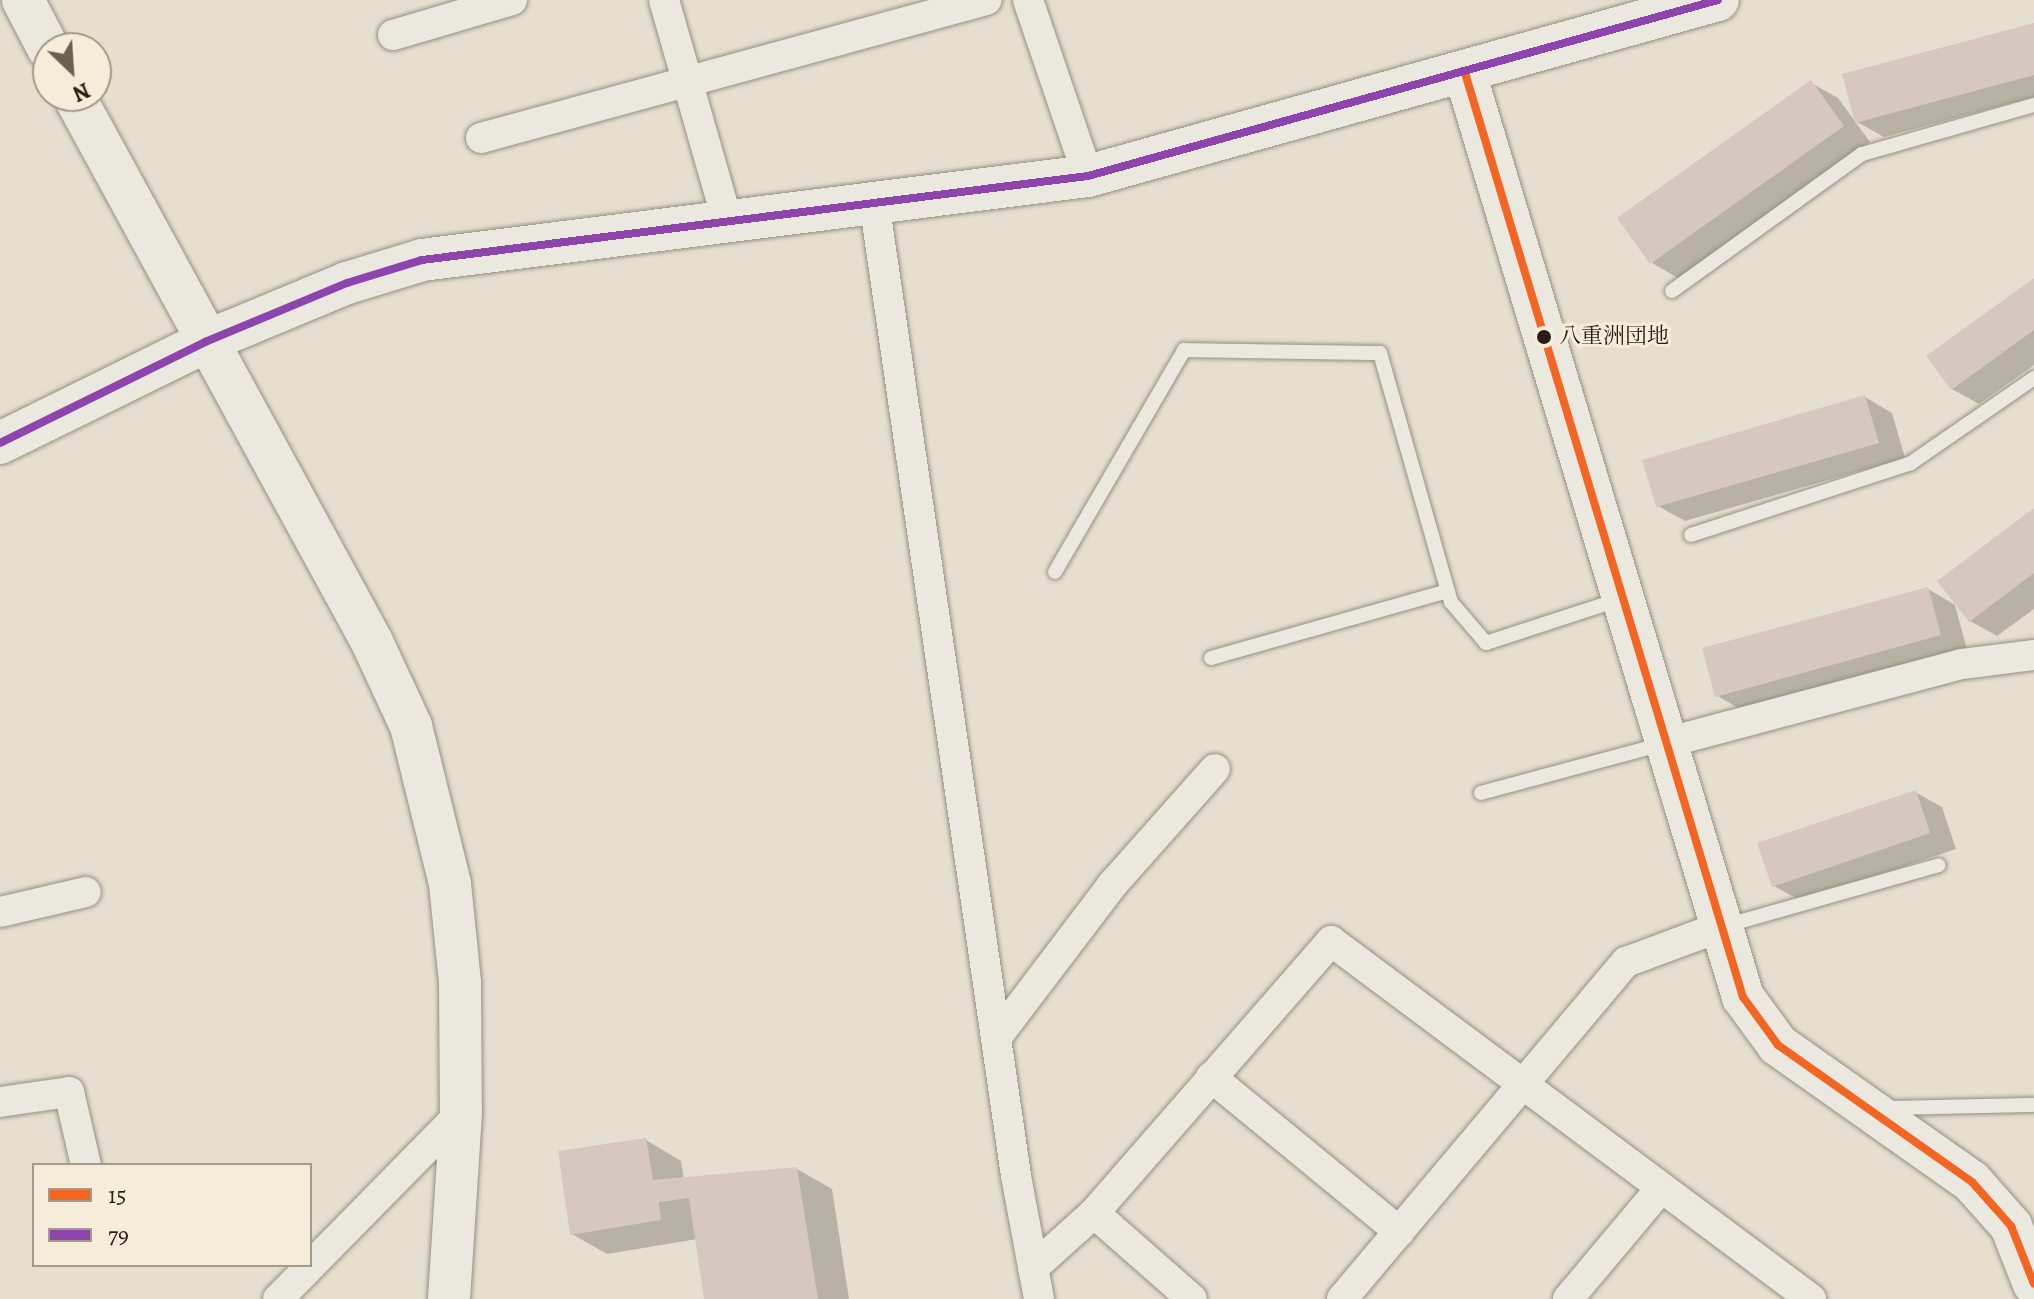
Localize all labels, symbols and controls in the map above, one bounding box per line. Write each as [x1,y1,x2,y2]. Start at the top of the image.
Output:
north arrow [32,32,112,112]
text: N [68,75,95,109]
place label: 八重洲団地 [1559,324,1669,350]
marker: 八重洲団地 [1536,329,1552,345]
legend [32,1163,312,1267]
text: 15 [108,1179,127,1211]
text: 79 [108,1219,129,1251]

